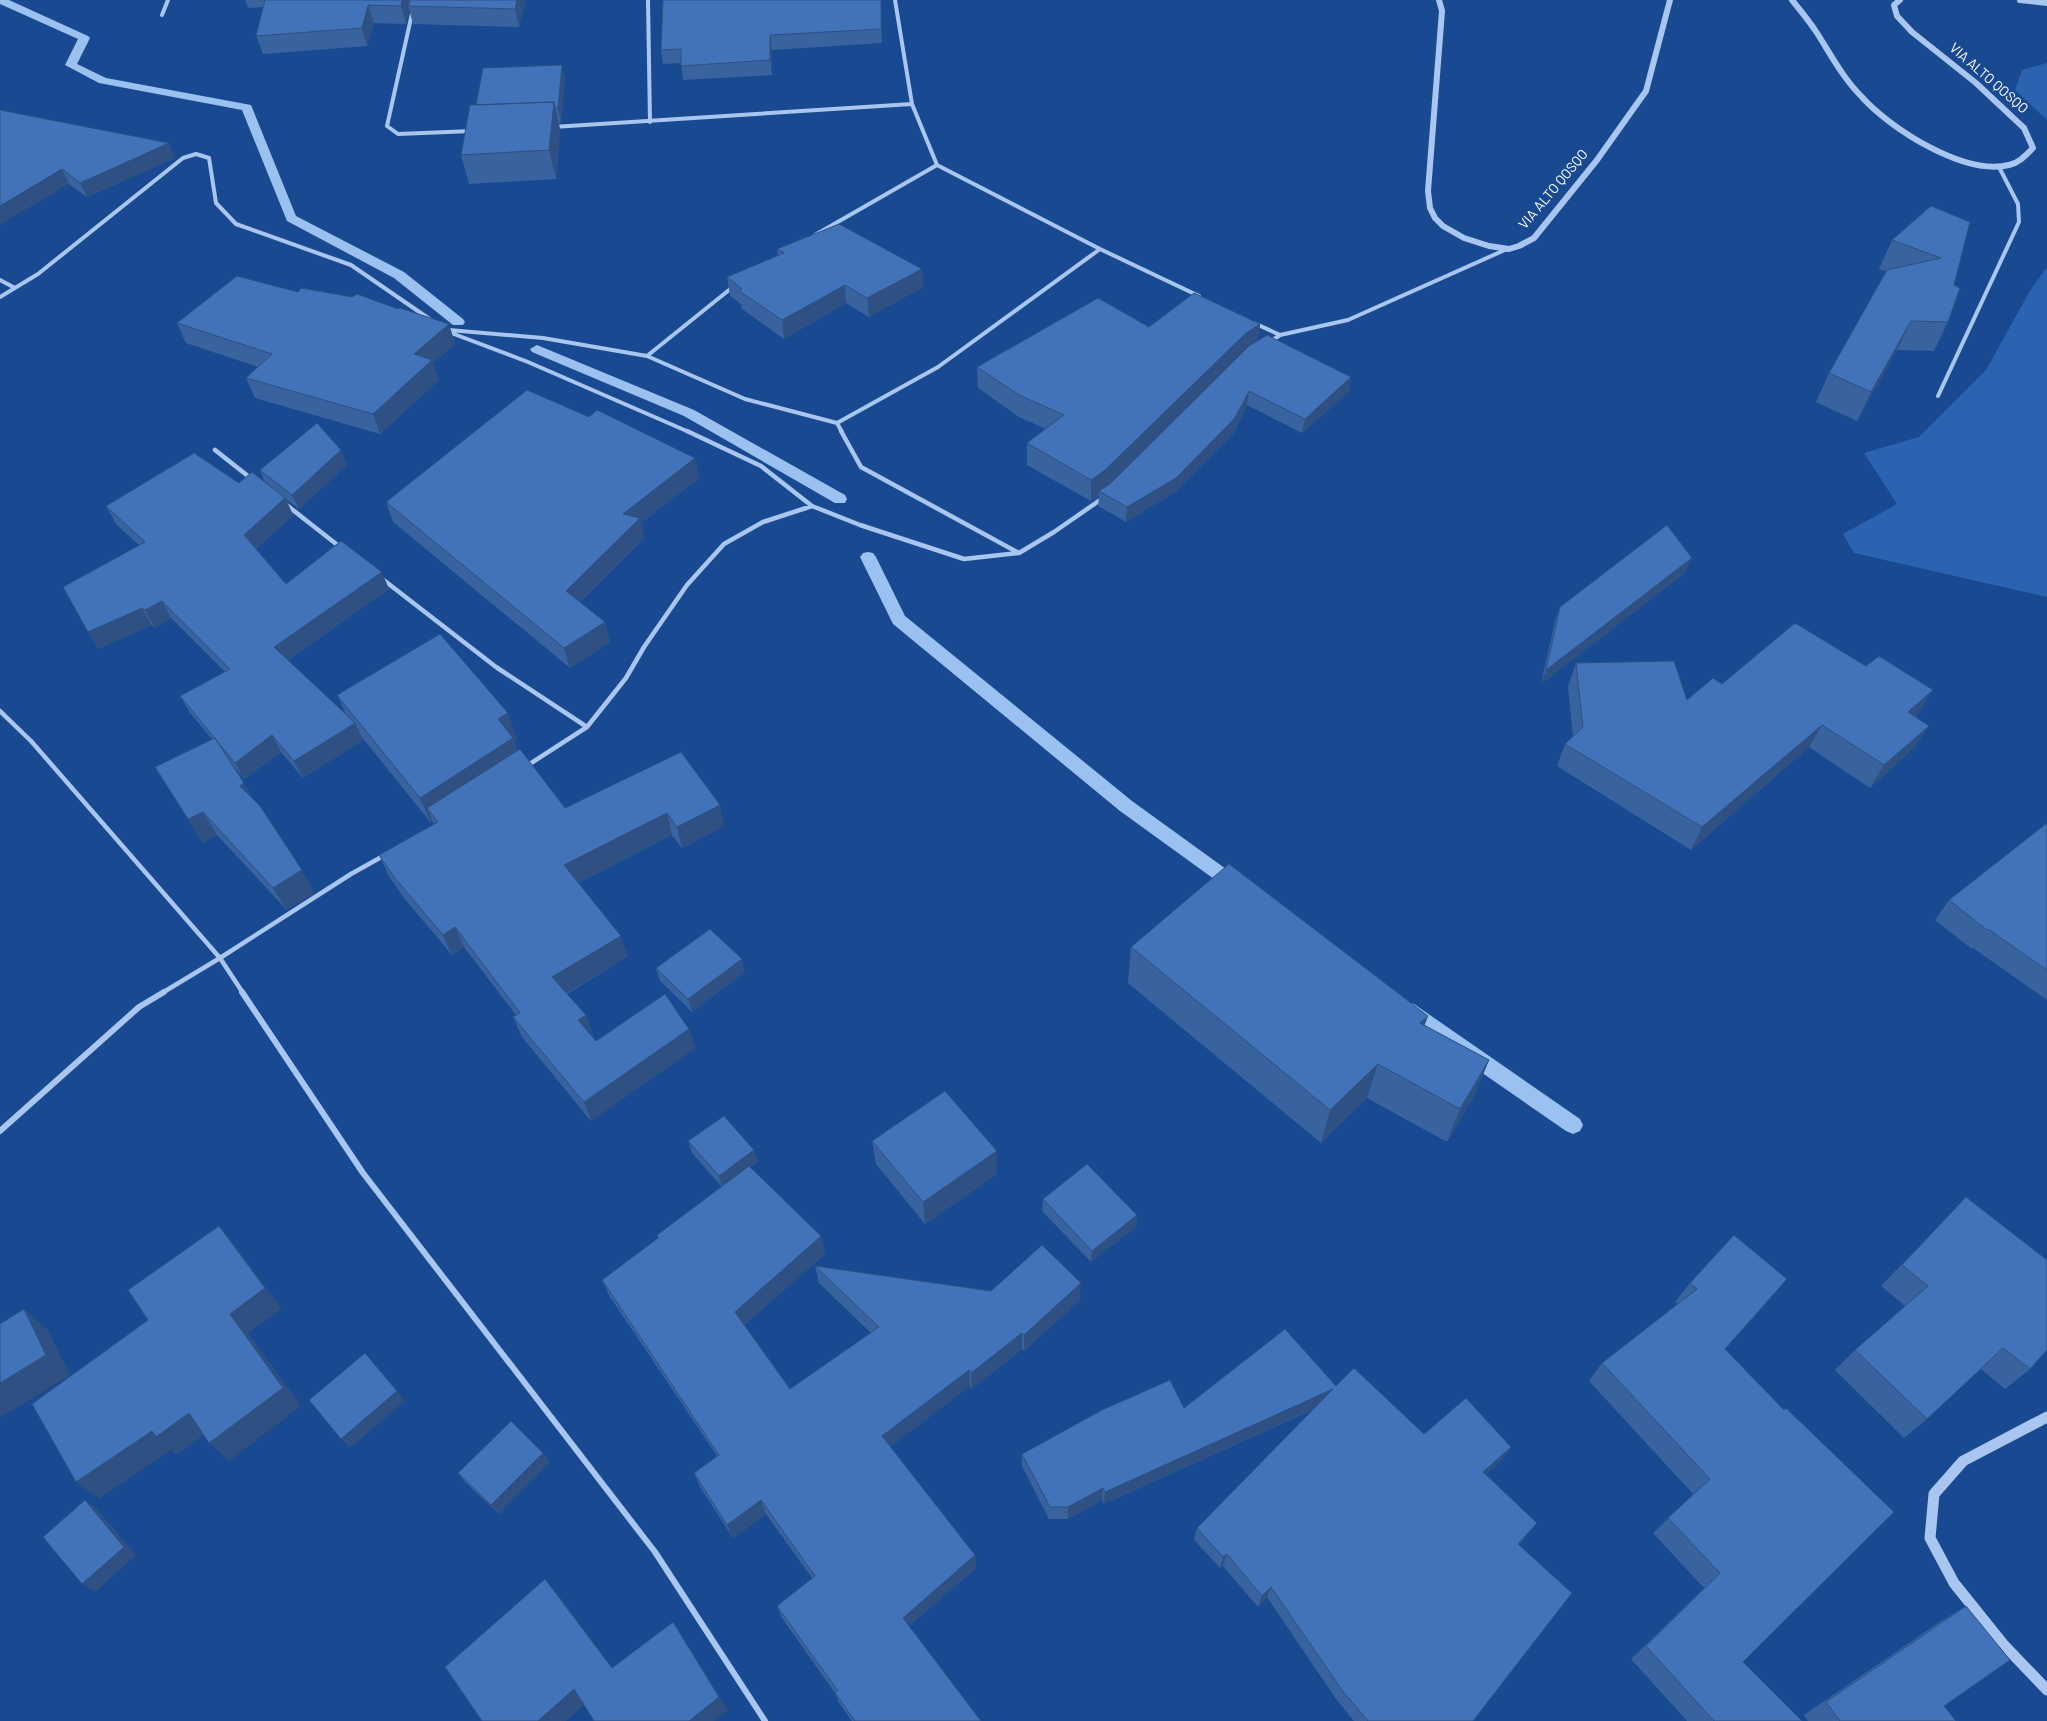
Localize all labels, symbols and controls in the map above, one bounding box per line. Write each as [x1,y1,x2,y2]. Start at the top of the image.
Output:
street label: VIA ALTO QOSQO [1946,39,2032,116]
street label: VIA ALTO QOSQO [1514,145,1591,232]

